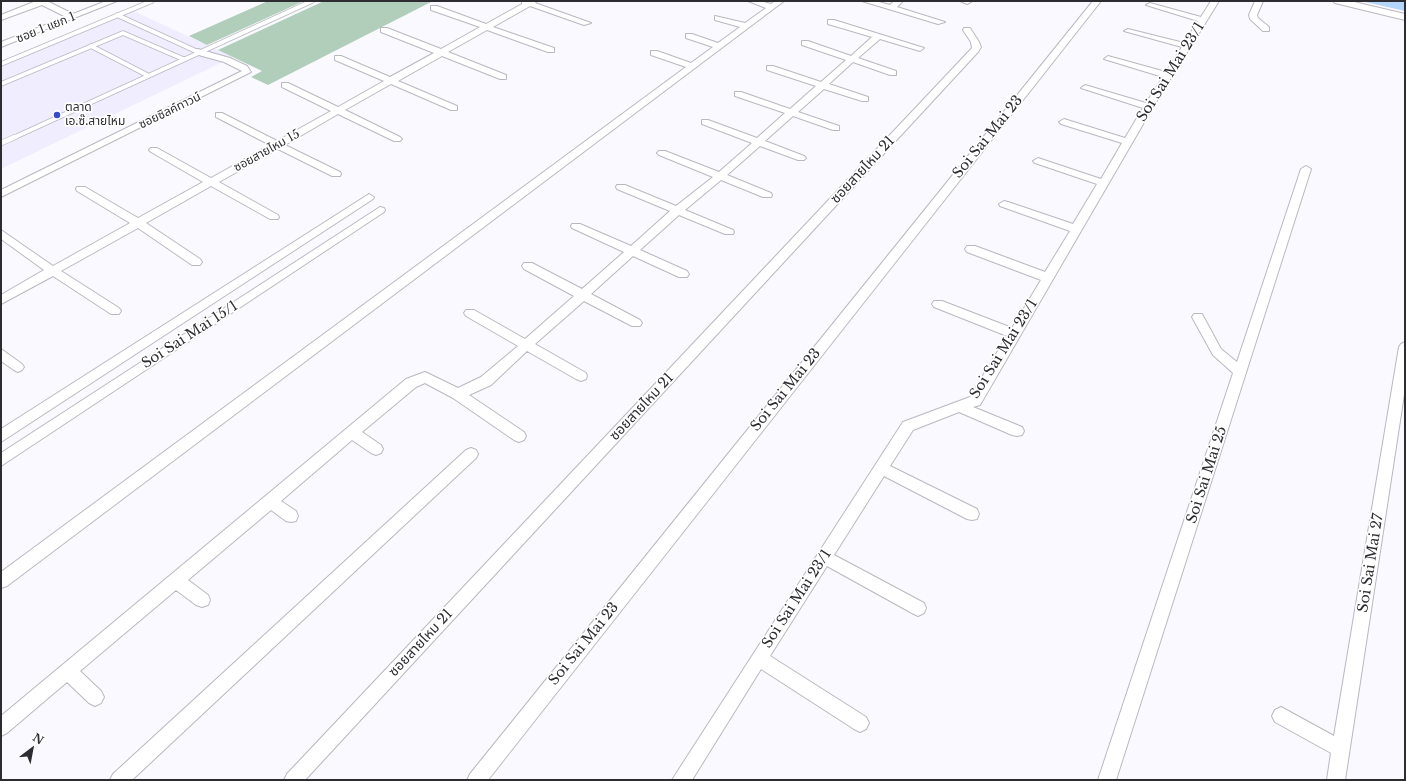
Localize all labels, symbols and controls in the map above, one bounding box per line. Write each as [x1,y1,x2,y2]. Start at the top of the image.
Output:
street label: ซอย 1 แยก 1 [14,10,78,46]
street label: Soi Sai Mai 23/1 [1134,19,1208,125]
street label: ซอยซิลค์ทาวน์ [137,90,203,132]
street label: Soi Sai Mai 23 [949,92,1027,182]
place label: ตลาด เอ.ซ๊.สายไหม [65,101,125,129]
marker: ตลาด เอ.ซ๊.สายไหม [52,110,62,120]
street label: ซอยสายไหม 15 [231,127,303,175]
street label: ซอยสายไหม 21 [827,133,899,207]
street label: Soi Sai Mai 23/1 [967,296,1041,402]
street label: Soi Sai Mai 15/1 [139,298,241,372]
street label: Soi Sai Mai 23 [747,345,825,435]
street label: ซอยสายไหม 21 [606,370,678,444]
street label: Soi Sai Mai 25 [1183,424,1231,526]
street label: Soi Sai Mai 27 [1355,512,1387,614]
street label: Soi Sai Mai 23/1 [759,546,835,652]
street label: Soi Sai Mai 23 [545,599,623,689]
street label: ซอยสายไหม 21 [385,606,457,680]
north arrow [12,729,52,769]
text: N [30,730,46,748]

